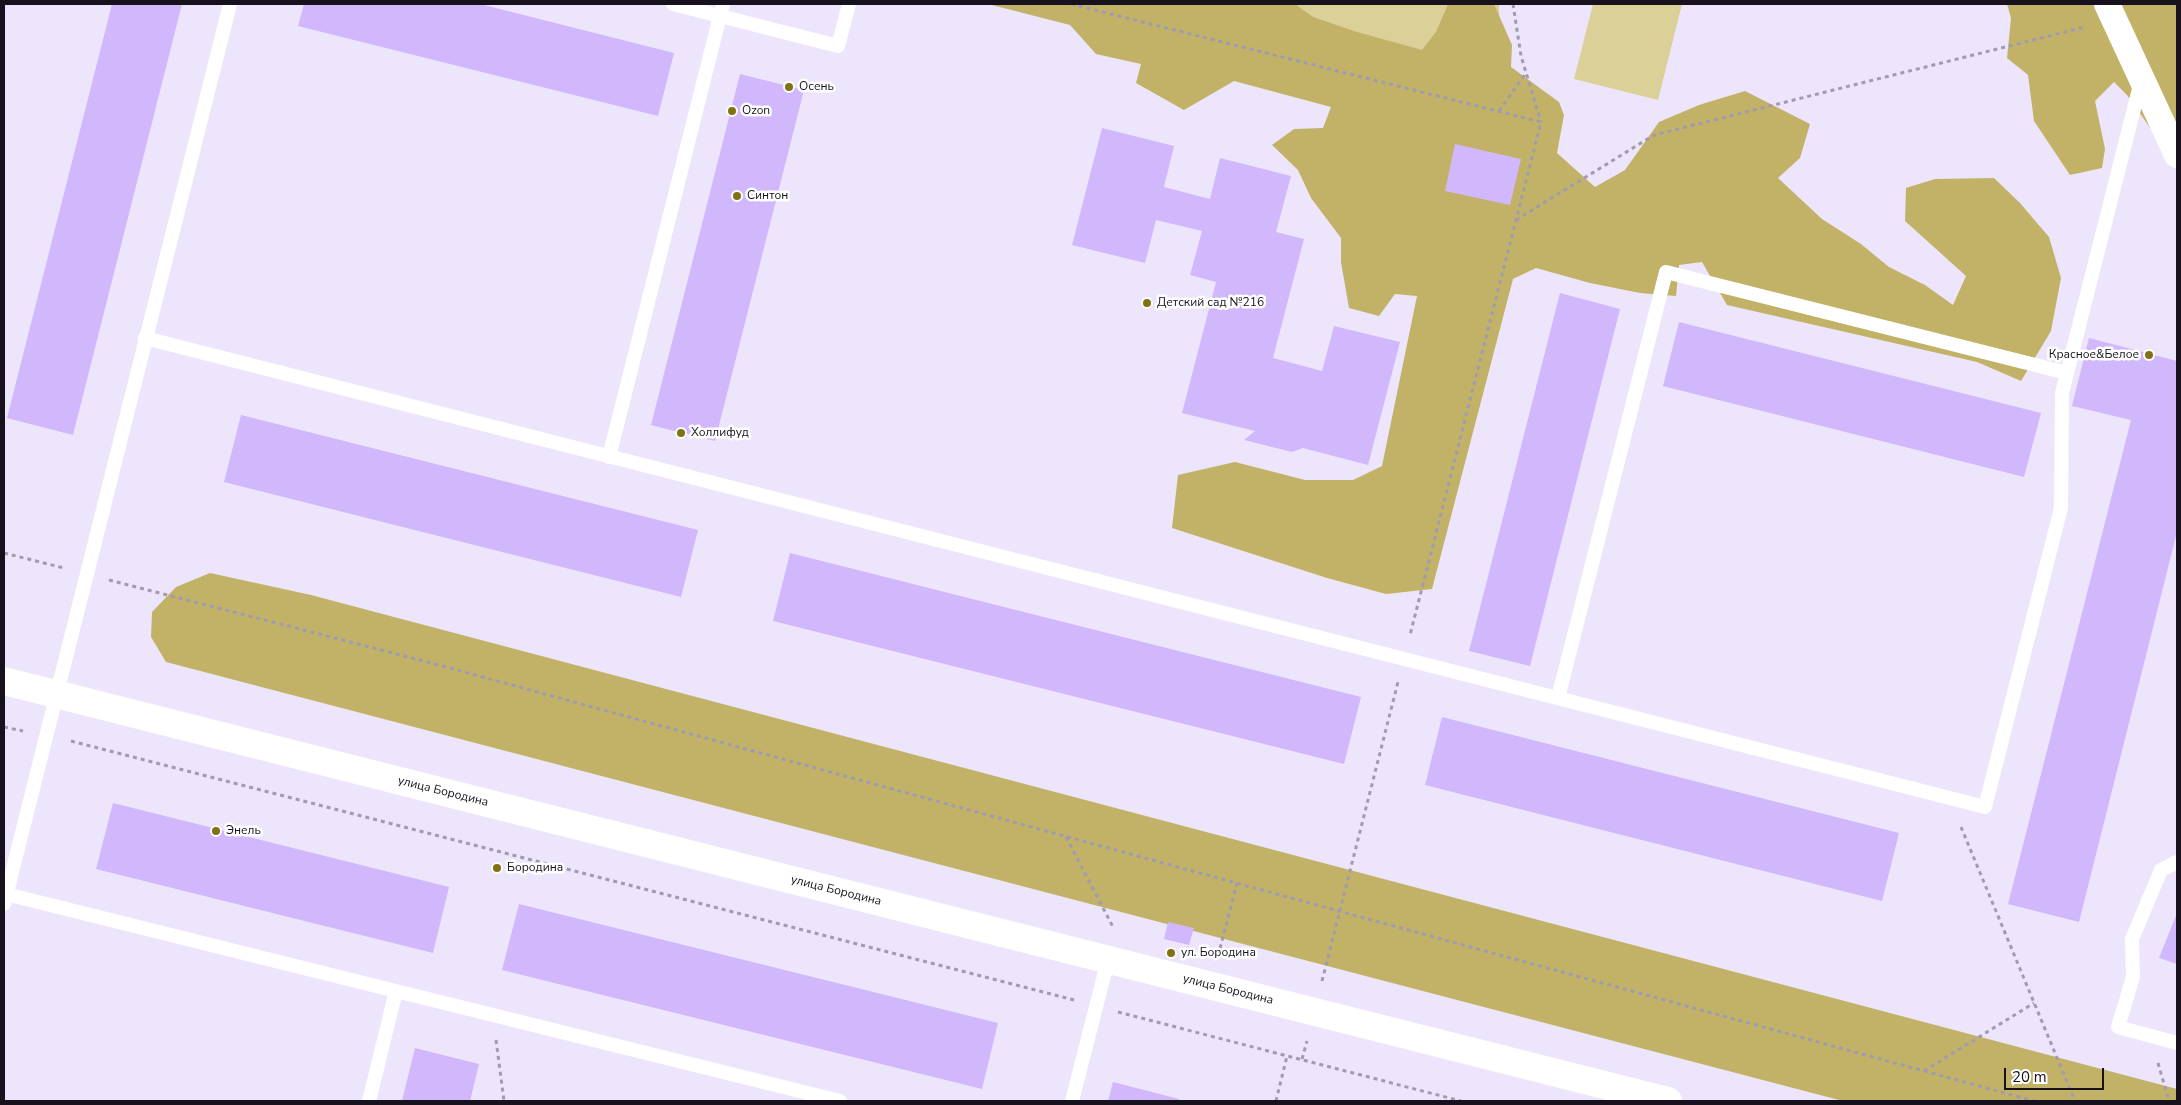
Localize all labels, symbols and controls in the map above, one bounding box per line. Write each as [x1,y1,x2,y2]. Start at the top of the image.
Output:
place label: Осень [799,80,834,94]
marker: Осень [783,81,795,93]
place label: Ozon [742,104,770,118]
marker: Ozon [726,105,738,117]
place label: Синтон [747,189,788,203]
marker: Синтон [731,190,743,202]
place label: Детский сад №216 [1157,296,1264,310]
marker: Детский сад №216 [1141,297,1153,309]
place label: Красное&Белое [2049,348,2139,362]
marker: Красное&Белое [2143,349,2155,361]
place label: Холлифуд [691,426,749,440]
marker: Холлифуд [675,427,687,439]
street label: улица Бородина [396,774,490,810]
place label: Энель [226,824,261,838]
marker: Энель [210,825,222,837]
place label: Бородина [507,861,563,875]
marker: Бородина [491,862,503,874]
street label: улица Бородина [789,873,883,909]
place label: ул. Бородина [1181,946,1256,960]
marker: ул. Бородина [1165,947,1177,959]
street label: улица Бородина [1181,972,1275,1008]
scale bar [2006,1058,2106,1090]
text: 20 m [2012,1067,2047,1087]

